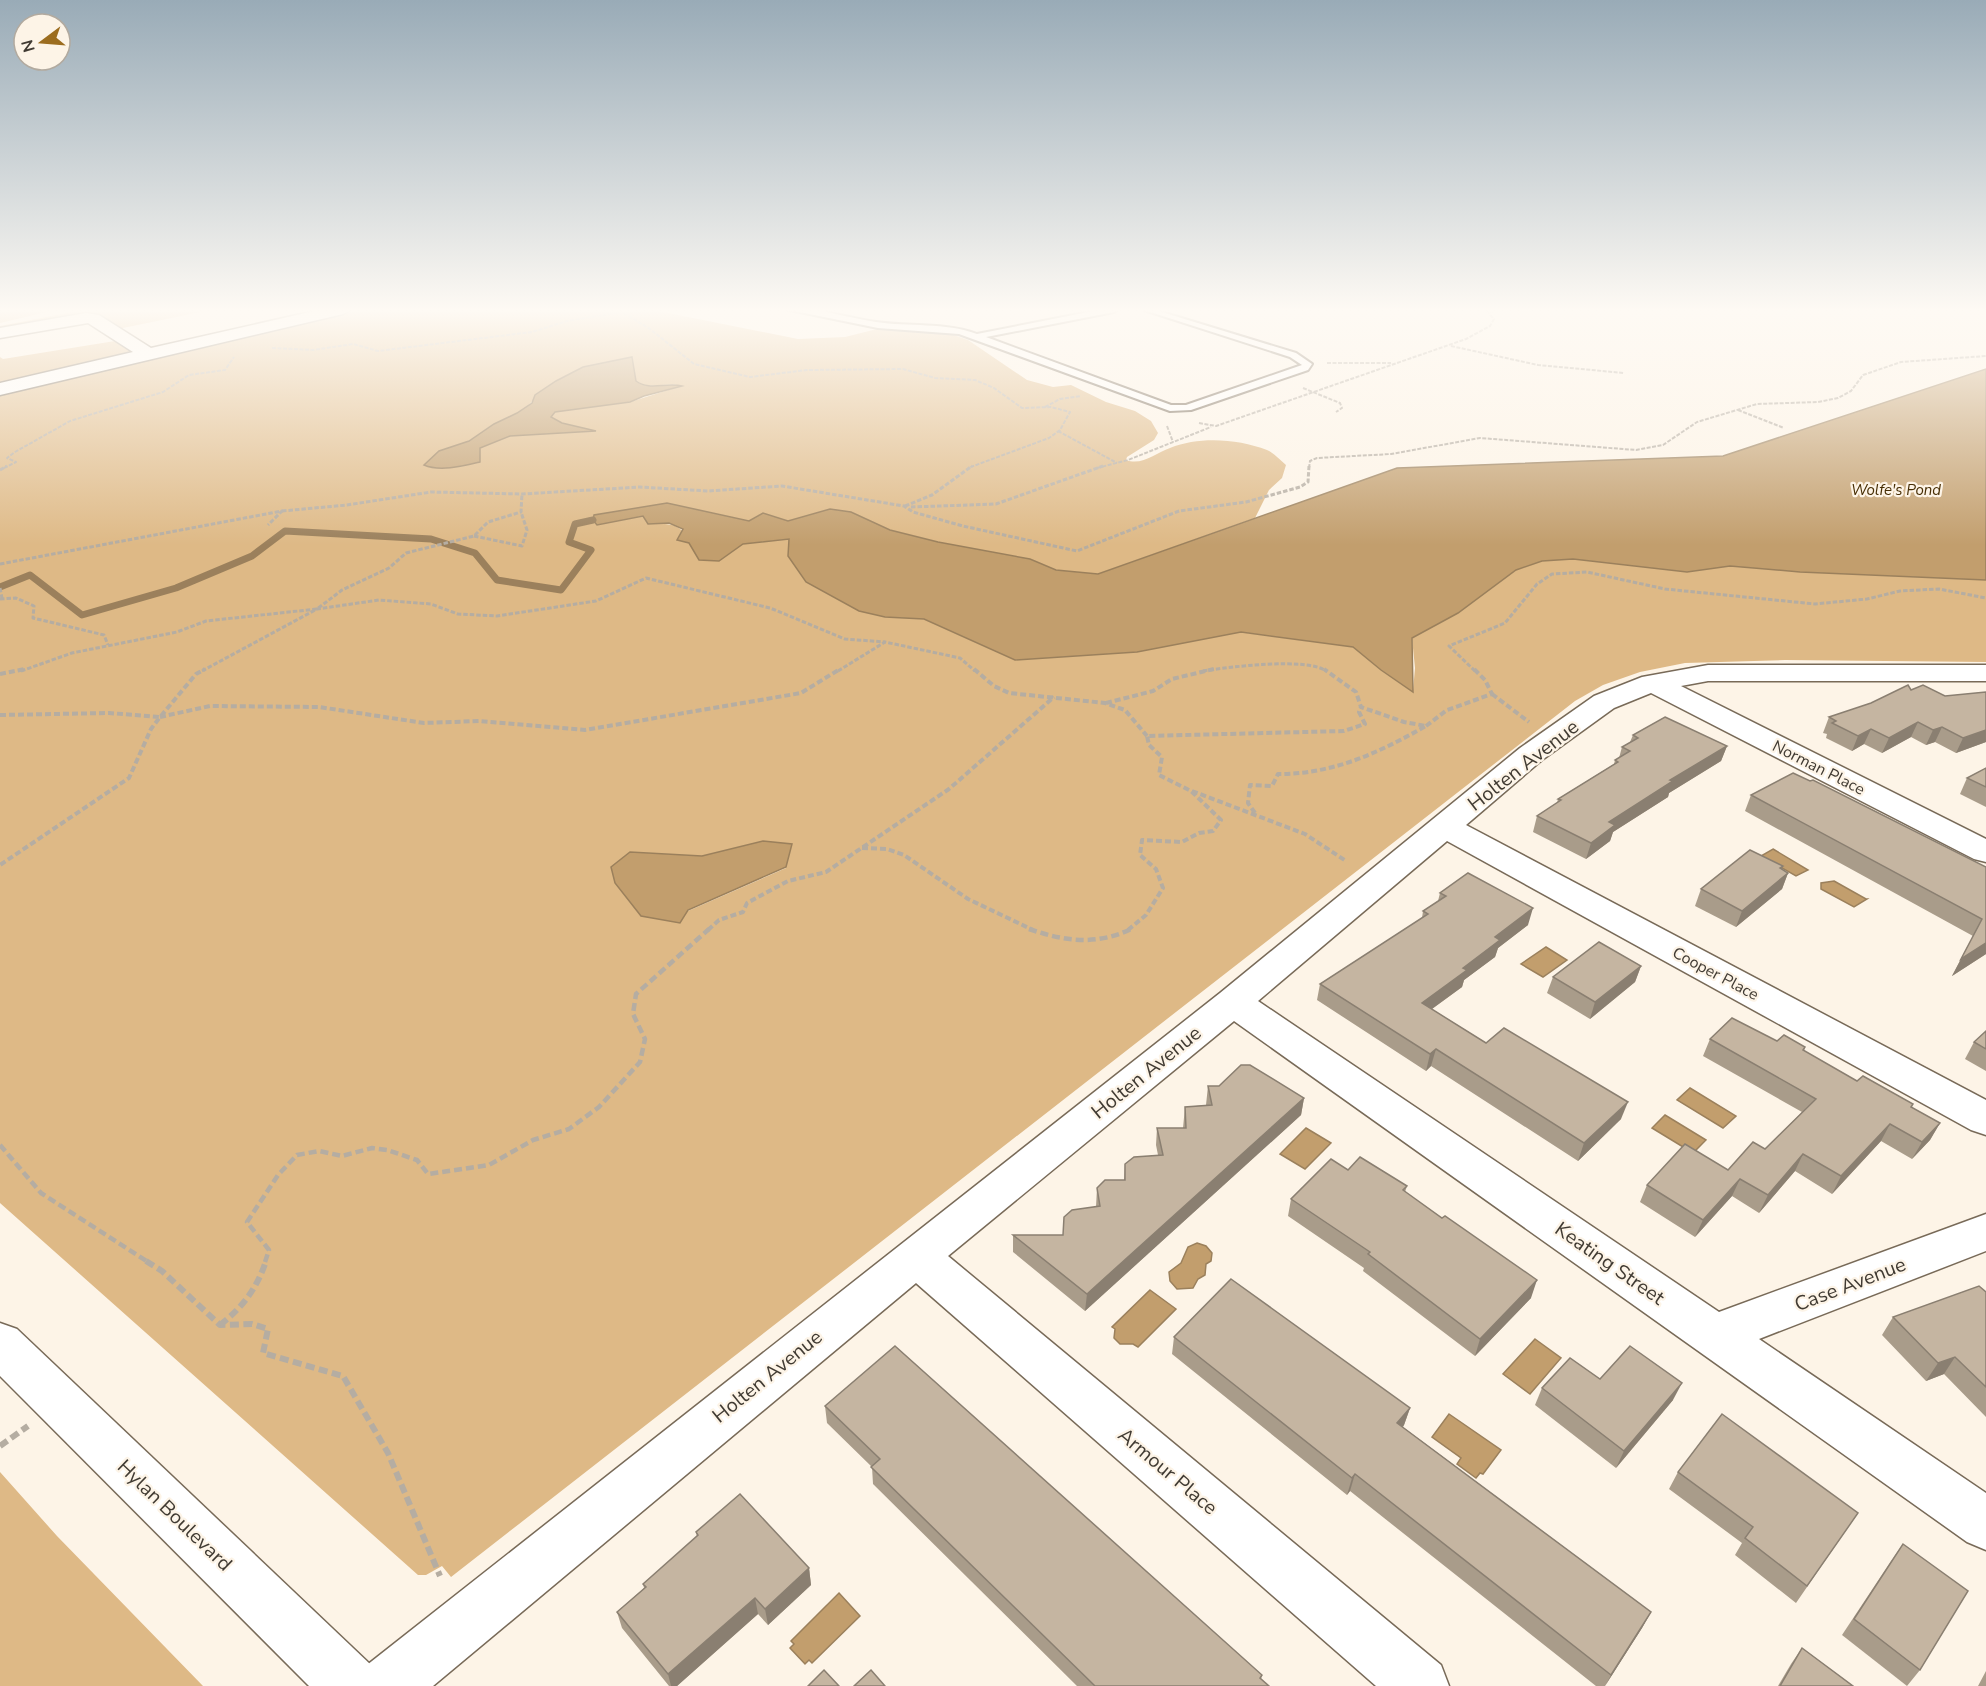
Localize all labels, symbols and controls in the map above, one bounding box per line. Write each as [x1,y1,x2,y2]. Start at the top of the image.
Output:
north arrow [12,12,72,72]
text: N [16,37,41,55]
water label: Wolfe's Pond [1851,480,1941,500]
street label: Holten Avenue [1462,713,1584,817]
street label: Norman Place [1769,735,1869,801]
street label: Cooper Place [1669,942,1763,1006]
street label: Holten Avenue [1086,1020,1207,1125]
street label: Keating Street [1550,1216,1671,1312]
street label: Case Avenue [1791,1251,1910,1318]
street label: Holten Avenue [707,1324,828,1429]
street label: Armour Place [1112,1422,1223,1521]
street label: Hylan Boulevard [111,1454,238,1577]

